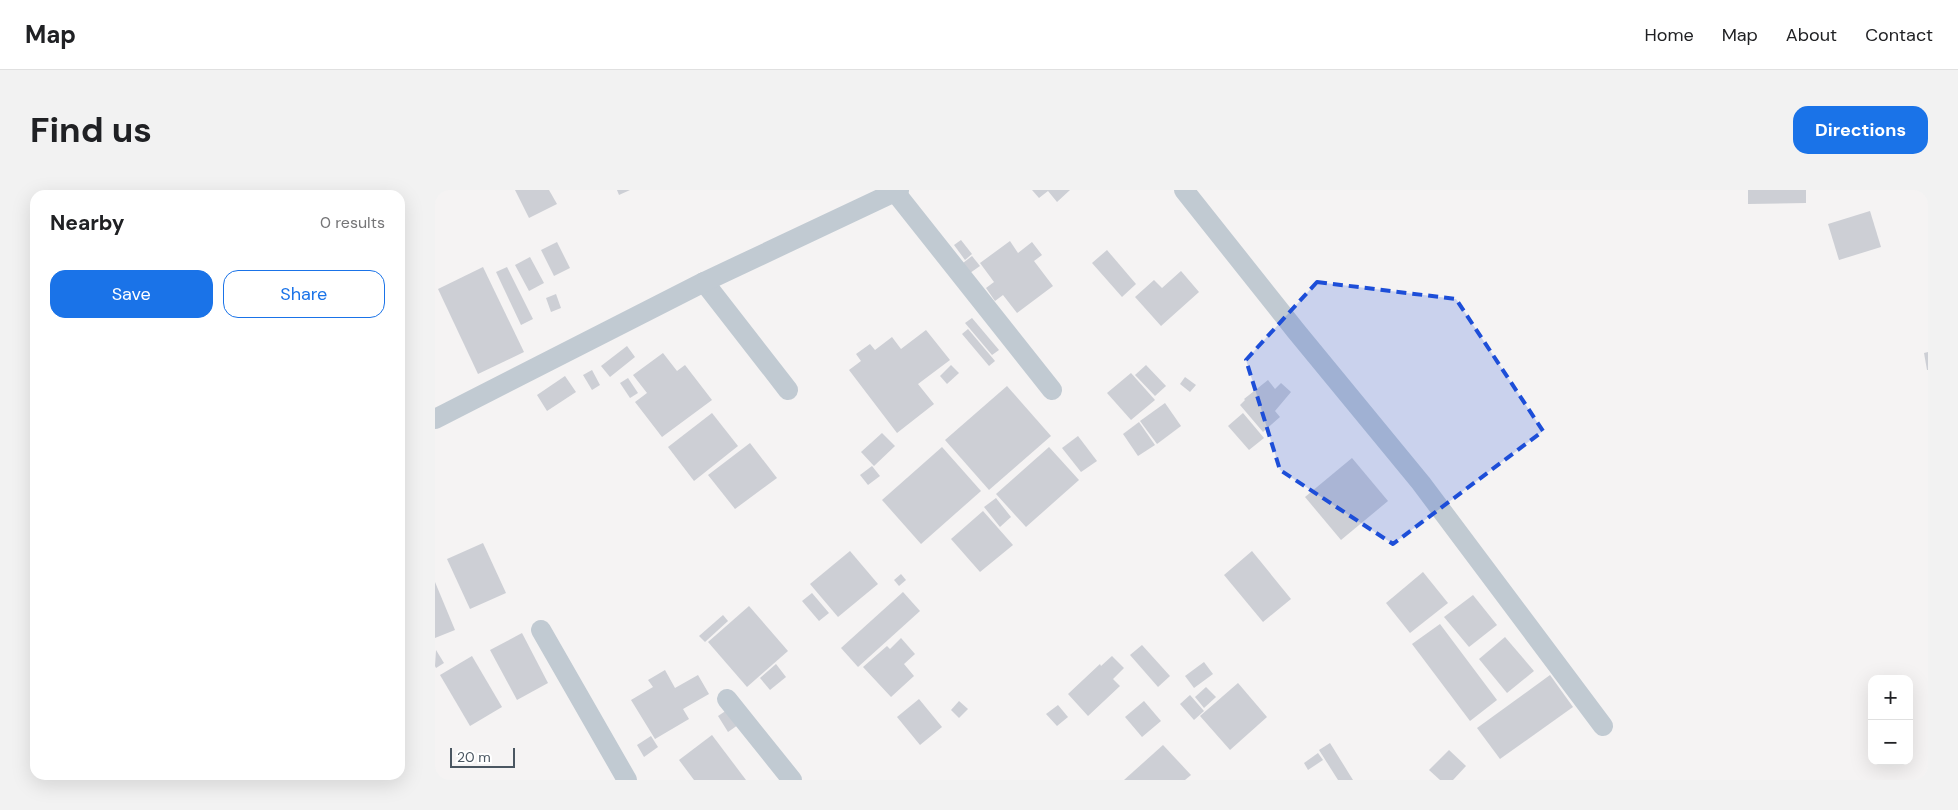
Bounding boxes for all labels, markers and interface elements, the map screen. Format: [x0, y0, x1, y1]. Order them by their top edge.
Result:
text: Map [25, 19, 76, 50]
text: Home [1644, 23, 1694, 47]
text: Map [1722, 23, 1758, 47]
text: About [1786, 23, 1837, 47]
text: Contact [1865, 23, 1933, 47]
button: Directions [1793, 106, 1928, 154]
text: Find us [30, 107, 152, 153]
text: Nearby [50, 209, 124, 237]
text: 0 results [320, 212, 385, 233]
button: Save [50, 270, 213, 318]
button: Share [223, 270, 385, 318]
map controls [1868, 675, 1913, 765]
button: + [1868, 675, 1913, 720]
button: − [1868, 720, 1913, 765]
scale bar [450, 745, 515, 768]
text: 20 m [457, 748, 491, 766]

